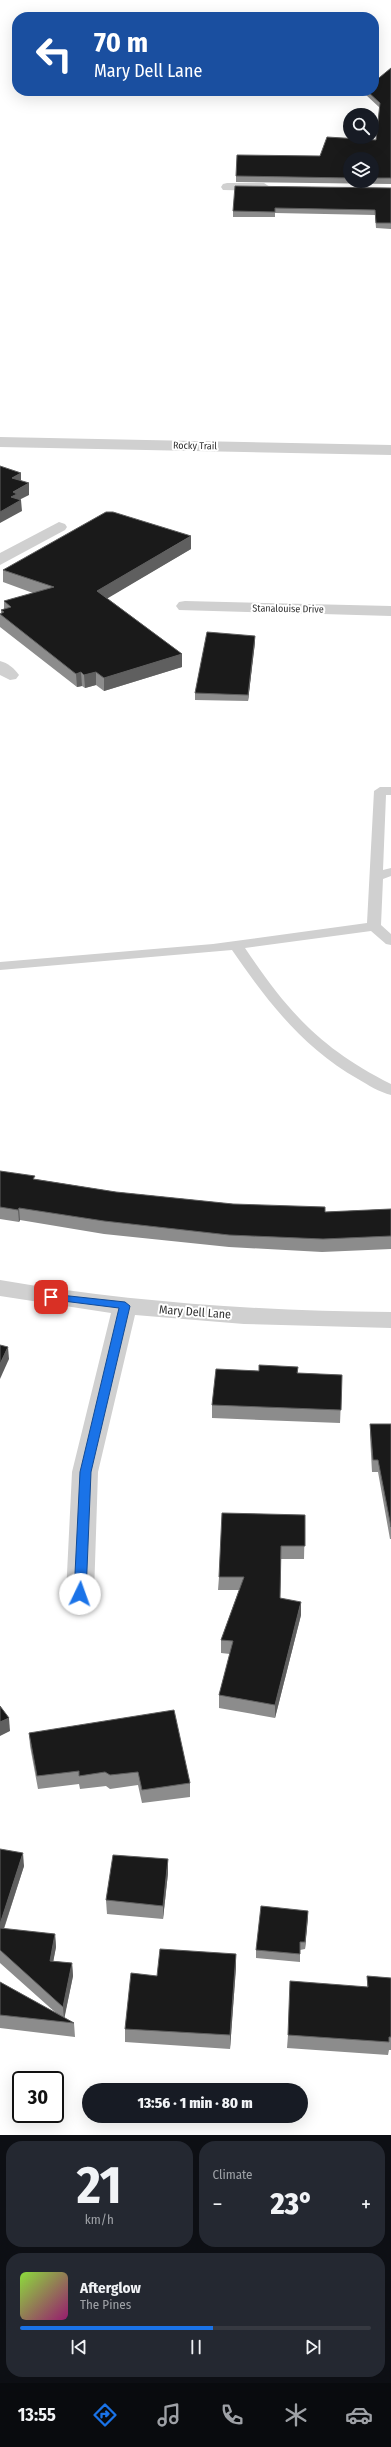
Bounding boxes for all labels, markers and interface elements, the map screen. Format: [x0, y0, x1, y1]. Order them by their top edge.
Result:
text: 70 m [94, 26, 148, 59]
icon: left [28, 28, 80, 80]
text: Mary Dell Lane [94, 60, 202, 82]
map controls [343, 108, 379, 188]
button: search [343, 108, 379, 144]
button: layers [343, 152, 379, 188]
street label: Rocky Trail [173, 440, 217, 452]
street label: Stanalouise Drive [252, 602, 324, 616]
pin [34, 1280, 68, 1314]
icon: arrive [40, 1286, 62, 1308]
street label: Mary Dell Lane [158, 1302, 232, 1322]
position arrow [59, 1573, 101, 1615]
speed limit sign: 30 [12, 2071, 64, 2123]
text: 13:56 · 1 min · 80 m [137, 2094, 253, 2112]
text: 21 [77, 2154, 122, 2217]
text: Climate [213, 2167, 253, 2182]
text: 23° [270, 2186, 313, 2222]
text: − [213, 2191, 222, 2218]
text: + [361, 2191, 371, 2218]
text: km/h [85, 2212, 114, 2227]
text: Afterglow [80, 2279, 141, 2297]
text: The Pines [80, 2297, 131, 2312]
icon: previous [68, 2336, 90, 2358]
icon: pause [185, 2336, 207, 2358]
icon: next [302, 2336, 324, 2358]
icon: directions [91, 2401, 119, 2429]
icon: music [155, 2401, 183, 2429]
icon: phone [218, 2401, 246, 2429]
icon: climate [282, 2401, 310, 2429]
icon: car [345, 2401, 373, 2429]
text: 13:55 [18, 2404, 56, 2426]

